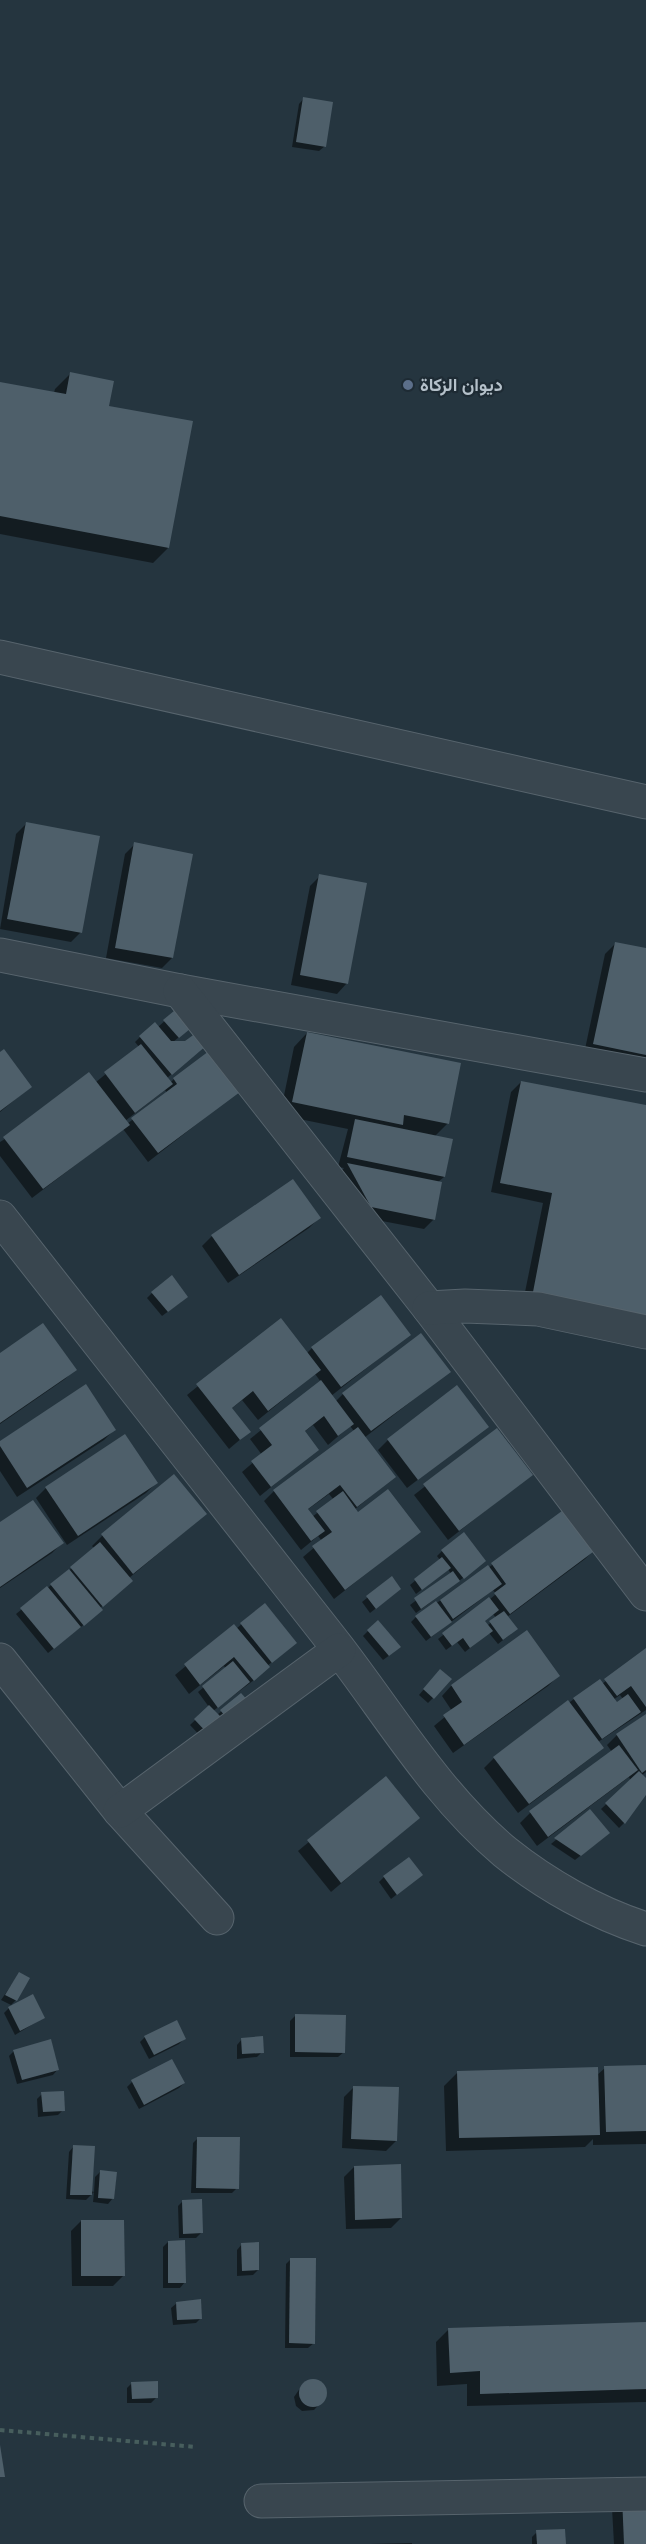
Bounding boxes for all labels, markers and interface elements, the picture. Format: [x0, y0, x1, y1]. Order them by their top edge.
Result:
place label: ديوان الزكاة [420, 374, 503, 396]
marker: ديوان الزكاة [401, 378, 415, 392]

